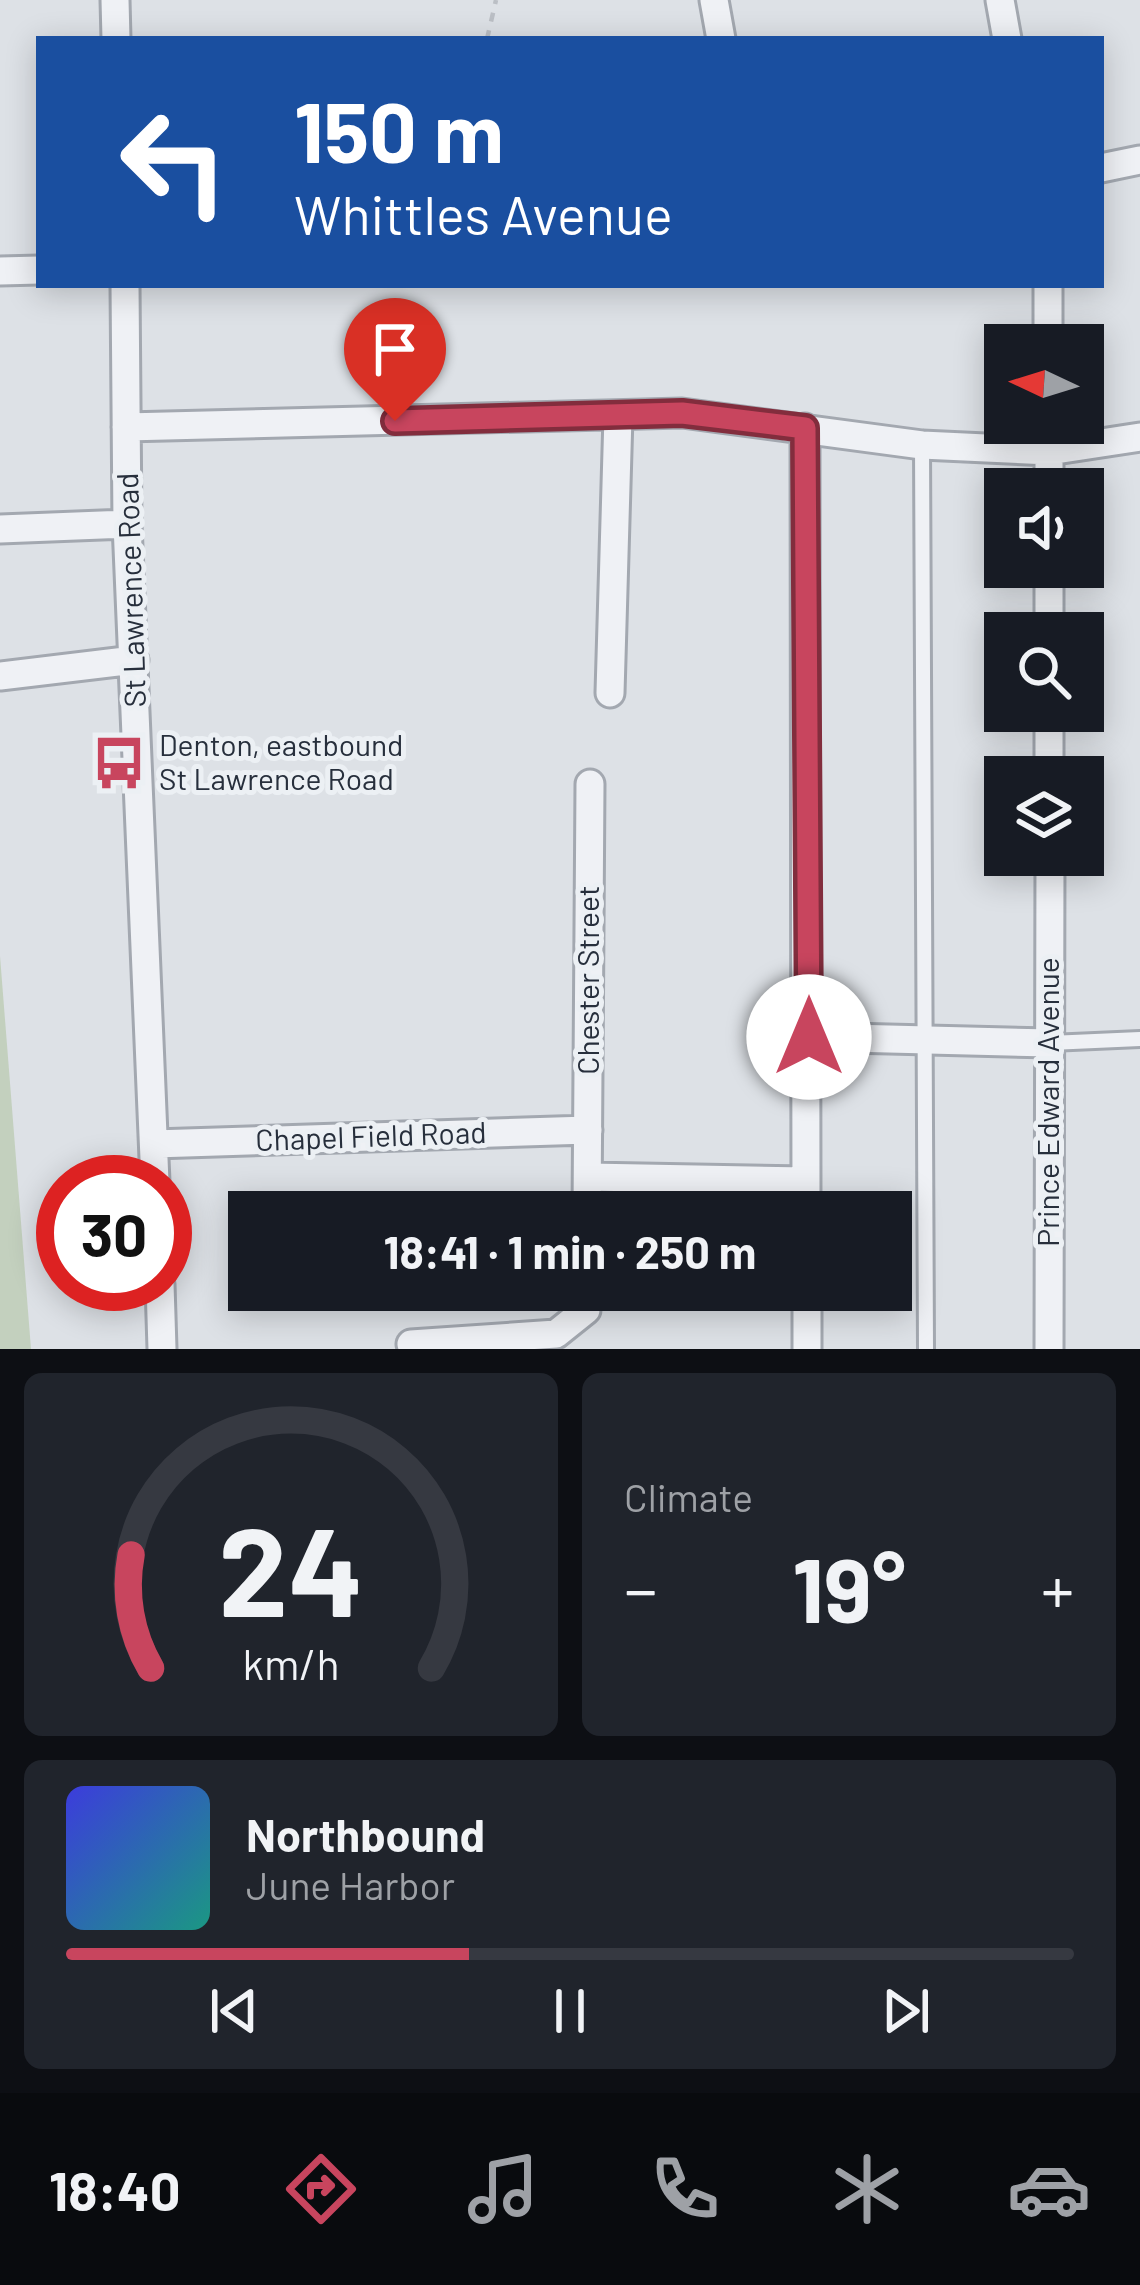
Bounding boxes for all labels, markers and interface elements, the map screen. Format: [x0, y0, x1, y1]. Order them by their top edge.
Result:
text: 150 m [294, 79, 504, 180]
icon: left [96, 84, 252, 240]
text: Whittles Avenue [294, 181, 673, 246]
pin [344, 298, 446, 421]
icon: arrive [362, 316, 428, 382]
north arrow [984, 324, 1104, 444]
map controls [984, 324, 1104, 876]
button: sound [984, 468, 1104, 588]
street label: St Lawrence Road [108, 472, 152, 708]
button: search [984, 612, 1104, 732]
place label: Denton, eastbound St Lawrence Road [159, 726, 403, 796]
bus stop icon: Denton, eastbound St Lawrence Road [90, 734, 148, 792]
button: layers [984, 756, 1104, 876]
street label: Chester Street [569, 885, 605, 1075]
street label: Prince Edward Avenue [1029, 957, 1065, 1247]
position arrow [746, 974, 872, 1100]
street label: Chapel Field Road [255, 1113, 487, 1157]
speed limit sign: 30 [36, 1155, 192, 1311]
text: 18:41 · 1 min · 250 m [384, 1224, 756, 1278]
text: Climate [624, 1473, 753, 1520]
text: 24 [218, 1492, 364, 1642]
text: 19° [792, 1533, 906, 1641]
text: − [624, 1548, 657, 1627]
text: + [1041, 1548, 1074, 1627]
text: km/h [242, 1636, 340, 1688]
text: Northbound [246, 1807, 485, 1861]
text: June Harbor [246, 1861, 455, 1908]
icon: previous [201, 1978, 267, 2044]
icon: pause [537, 1978, 603, 2044]
icon: next [873, 1978, 939, 2044]
icon: directions [279, 2147, 363, 2231]
icon: music [461, 2147, 545, 2231]
icon: phone [643, 2147, 727, 2231]
icon: climate [825, 2147, 909, 2231]
icon: car [1007, 2147, 1091, 2231]
text: 18:40 [49, 2157, 180, 2222]

